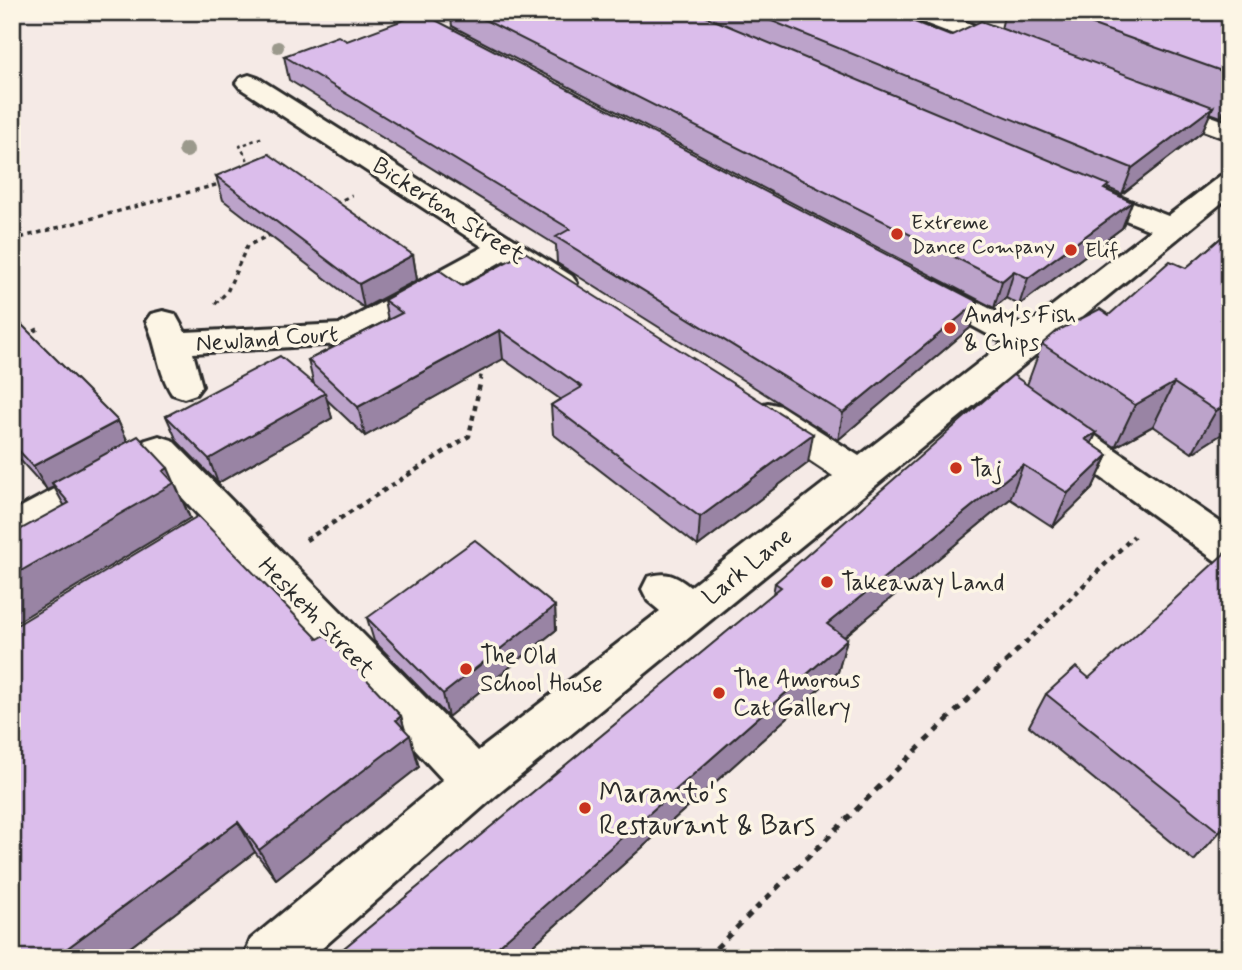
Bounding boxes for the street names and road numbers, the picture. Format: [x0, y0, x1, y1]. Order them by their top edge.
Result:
street label: Bickerton Street [366, 150, 530, 272]
street label: Newland Court [195, 319, 339, 360]
street label: Lark Lane [697, 521, 799, 613]
street label: Hesketh Street [251, 551, 381, 685]

